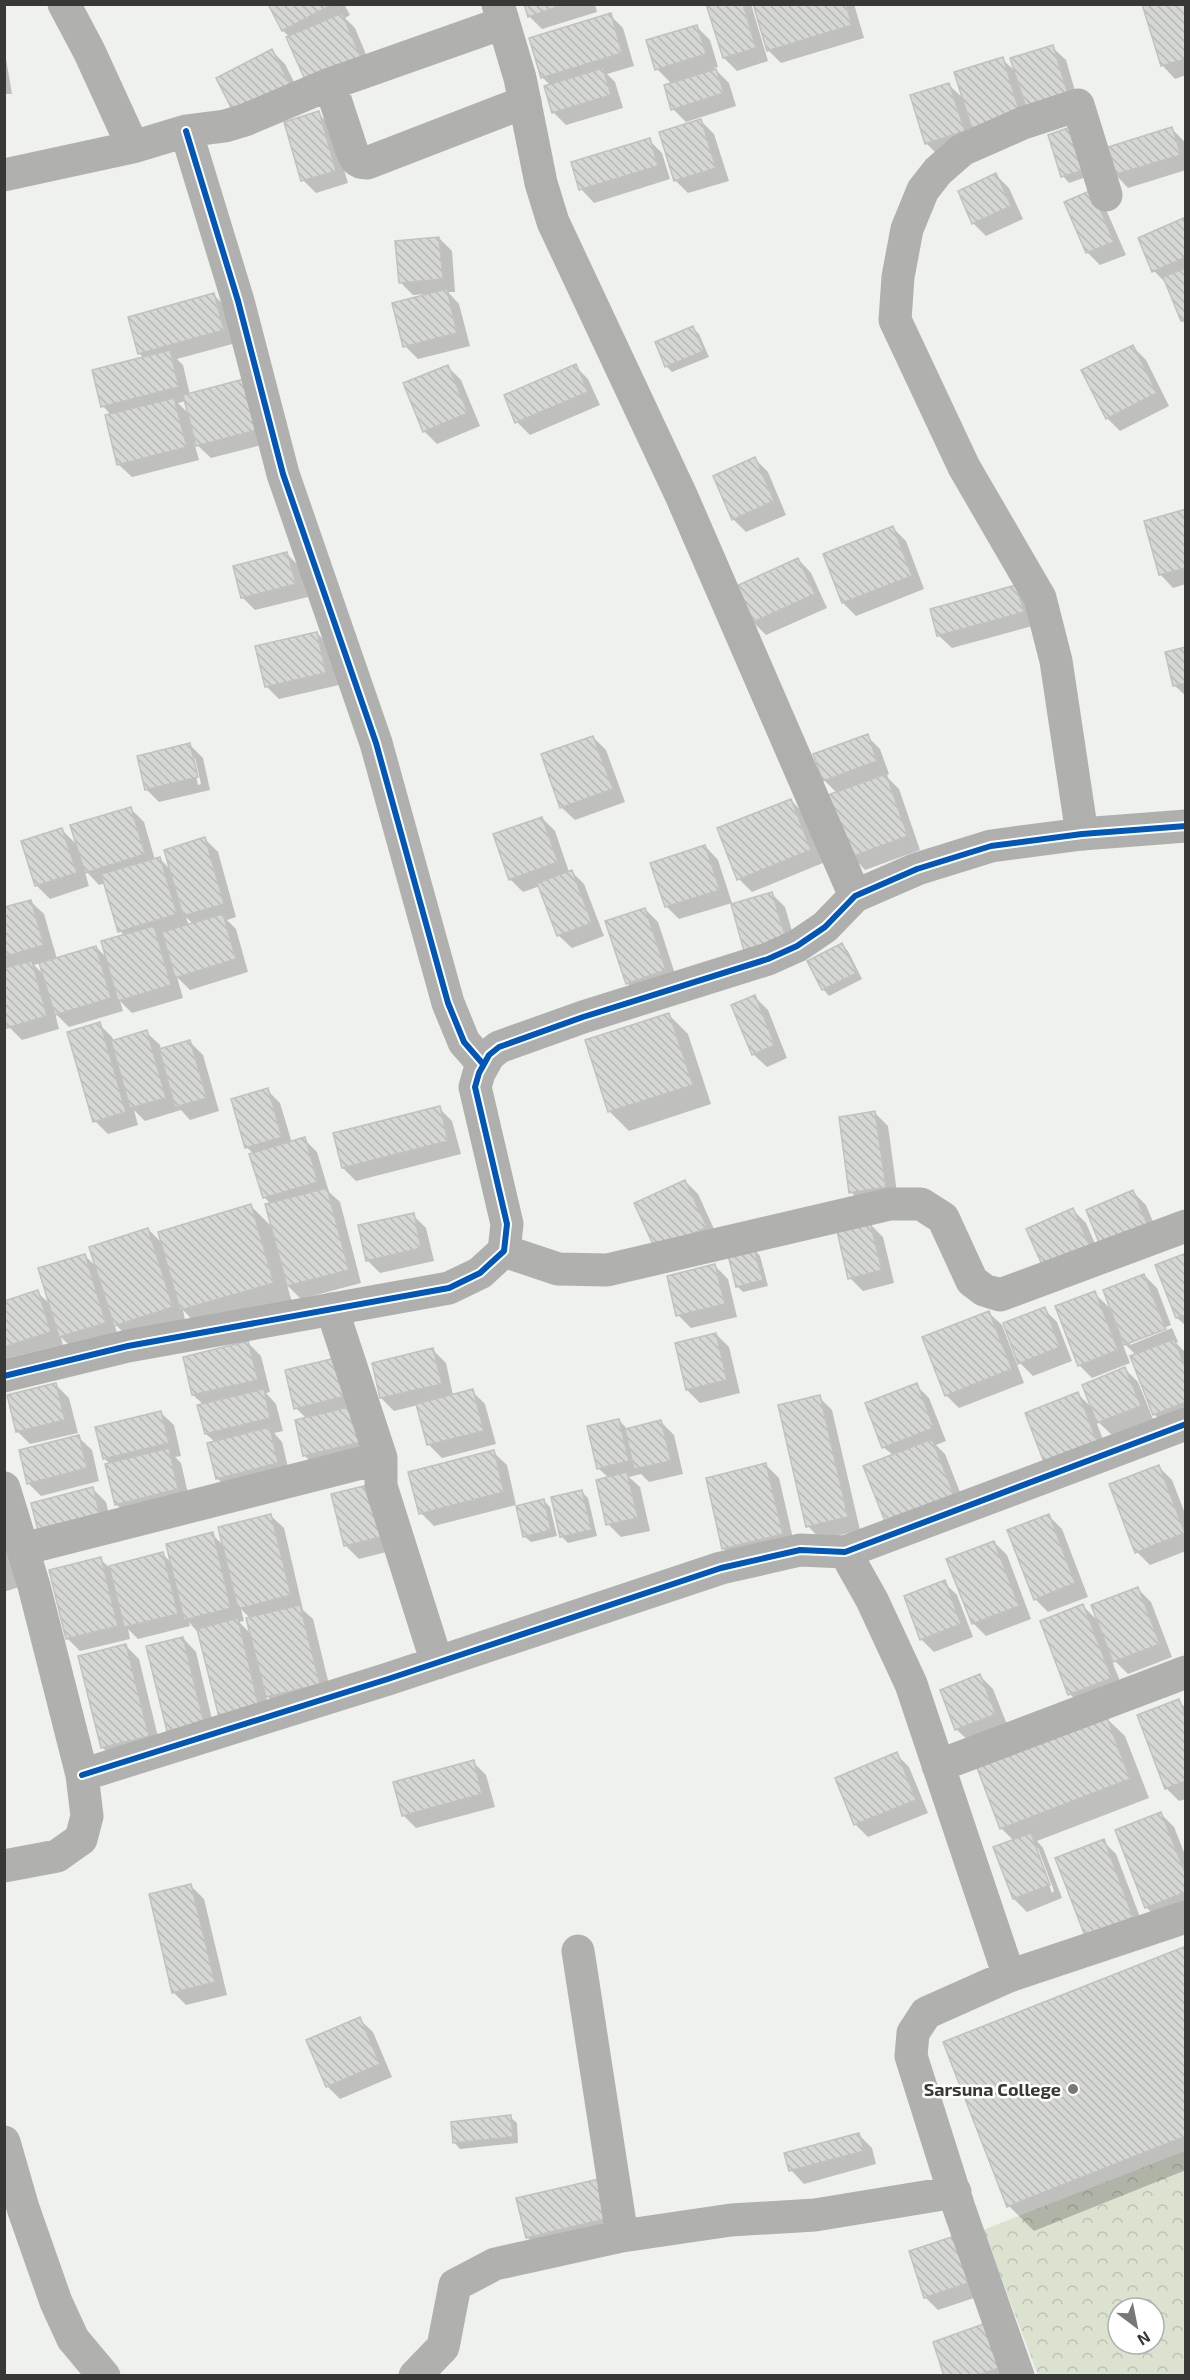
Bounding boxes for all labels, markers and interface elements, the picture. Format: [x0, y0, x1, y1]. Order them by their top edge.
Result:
place label: Sarsuna College [924, 2078, 1061, 2100]
marker: Sarsuna College [1066, 2082, 1080, 2096]
north arrow [1106, 2296, 1166, 2356]
text: N [1134, 2328, 1154, 2350]

